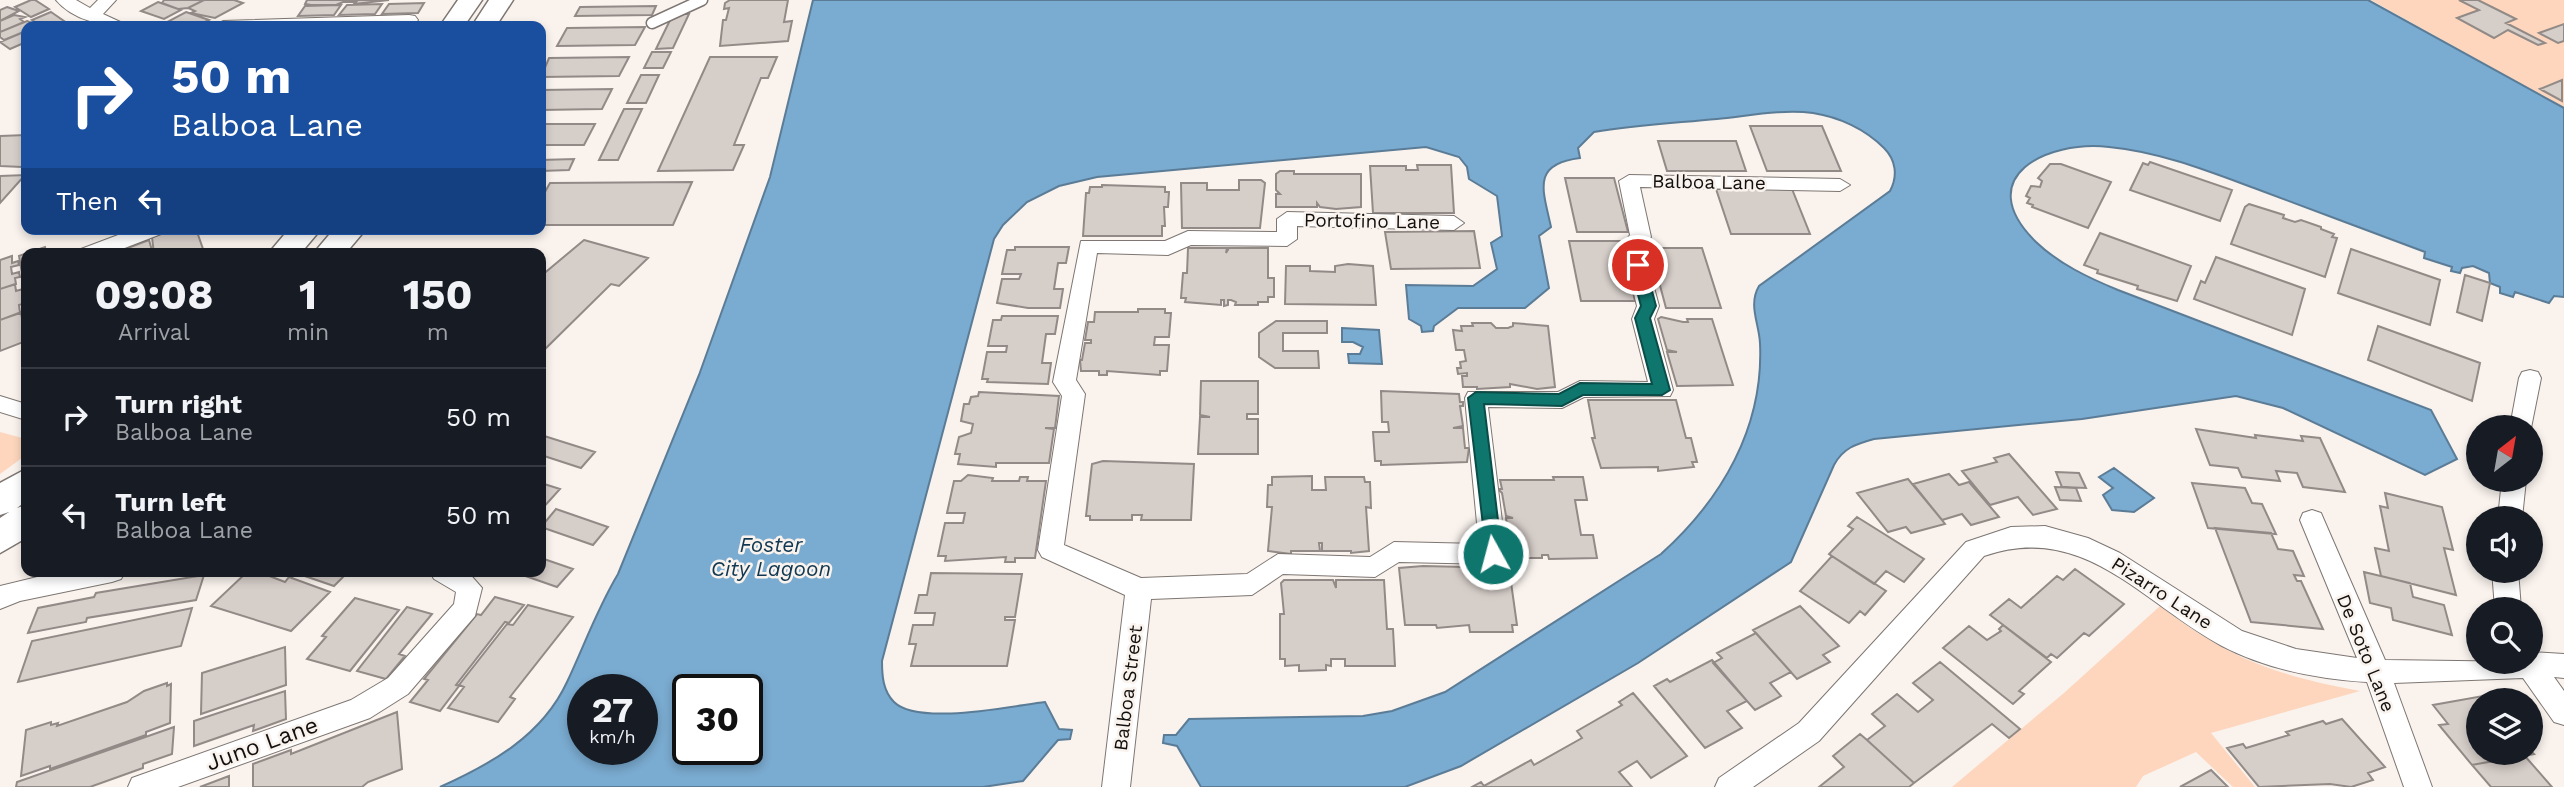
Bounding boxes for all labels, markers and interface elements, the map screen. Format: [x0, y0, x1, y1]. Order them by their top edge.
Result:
text: 50 m [171, 47, 291, 105]
icon: right [56, 49, 147, 140]
text: Balboa Lane [171, 106, 363, 144]
street label: Balboa Lane [1652, 170, 1766, 194]
icon: left [132, 182, 170, 220]
text: Then [56, 186, 118, 216]
street label: Portofino Lane [1304, 208, 1440, 234]
pin [1608, 235, 1668, 295]
icon: arrive [1619, 246, 1657, 284]
text: 09:08 [95, 270, 214, 319]
text: 1 [299, 270, 317, 319]
text: 150 [403, 270, 472, 319]
text: Arrival [118, 319, 190, 346]
text: min [287, 319, 329, 346]
text: m [427, 319, 449, 346]
text: Turn right [115, 389, 242, 419]
icon: right [56, 398, 94, 436]
text: 50 m [446, 402, 511, 432]
north arrow [2466, 415, 2543, 492]
map controls [2466, 415, 2543, 765]
text: Balboa Lane [115, 419, 253, 446]
text: Turn left [115, 487, 226, 517]
icon: left [56, 496, 94, 534]
text: 50 m [446, 500, 511, 530]
button: sound [2466, 506, 2543, 583]
text: Balboa Lane [115, 517, 253, 544]
position arrow [1456, 517, 1530, 591]
water label: Foster City Lagoon [711, 532, 831, 581]
street label: Pizarro Lane [2107, 552, 2217, 634]
street label: De Soto Lane [2332, 591, 2400, 715]
button: search [2466, 597, 2543, 674]
street label: Balboa Street [1109, 624, 1147, 752]
speed limit sign: 30 [672, 674, 763, 765]
button: layers [2466, 688, 2543, 765]
text: 27 [592, 689, 633, 731]
street label: Juno Lane [202, 711, 322, 777]
text: km/h [589, 726, 636, 747]

